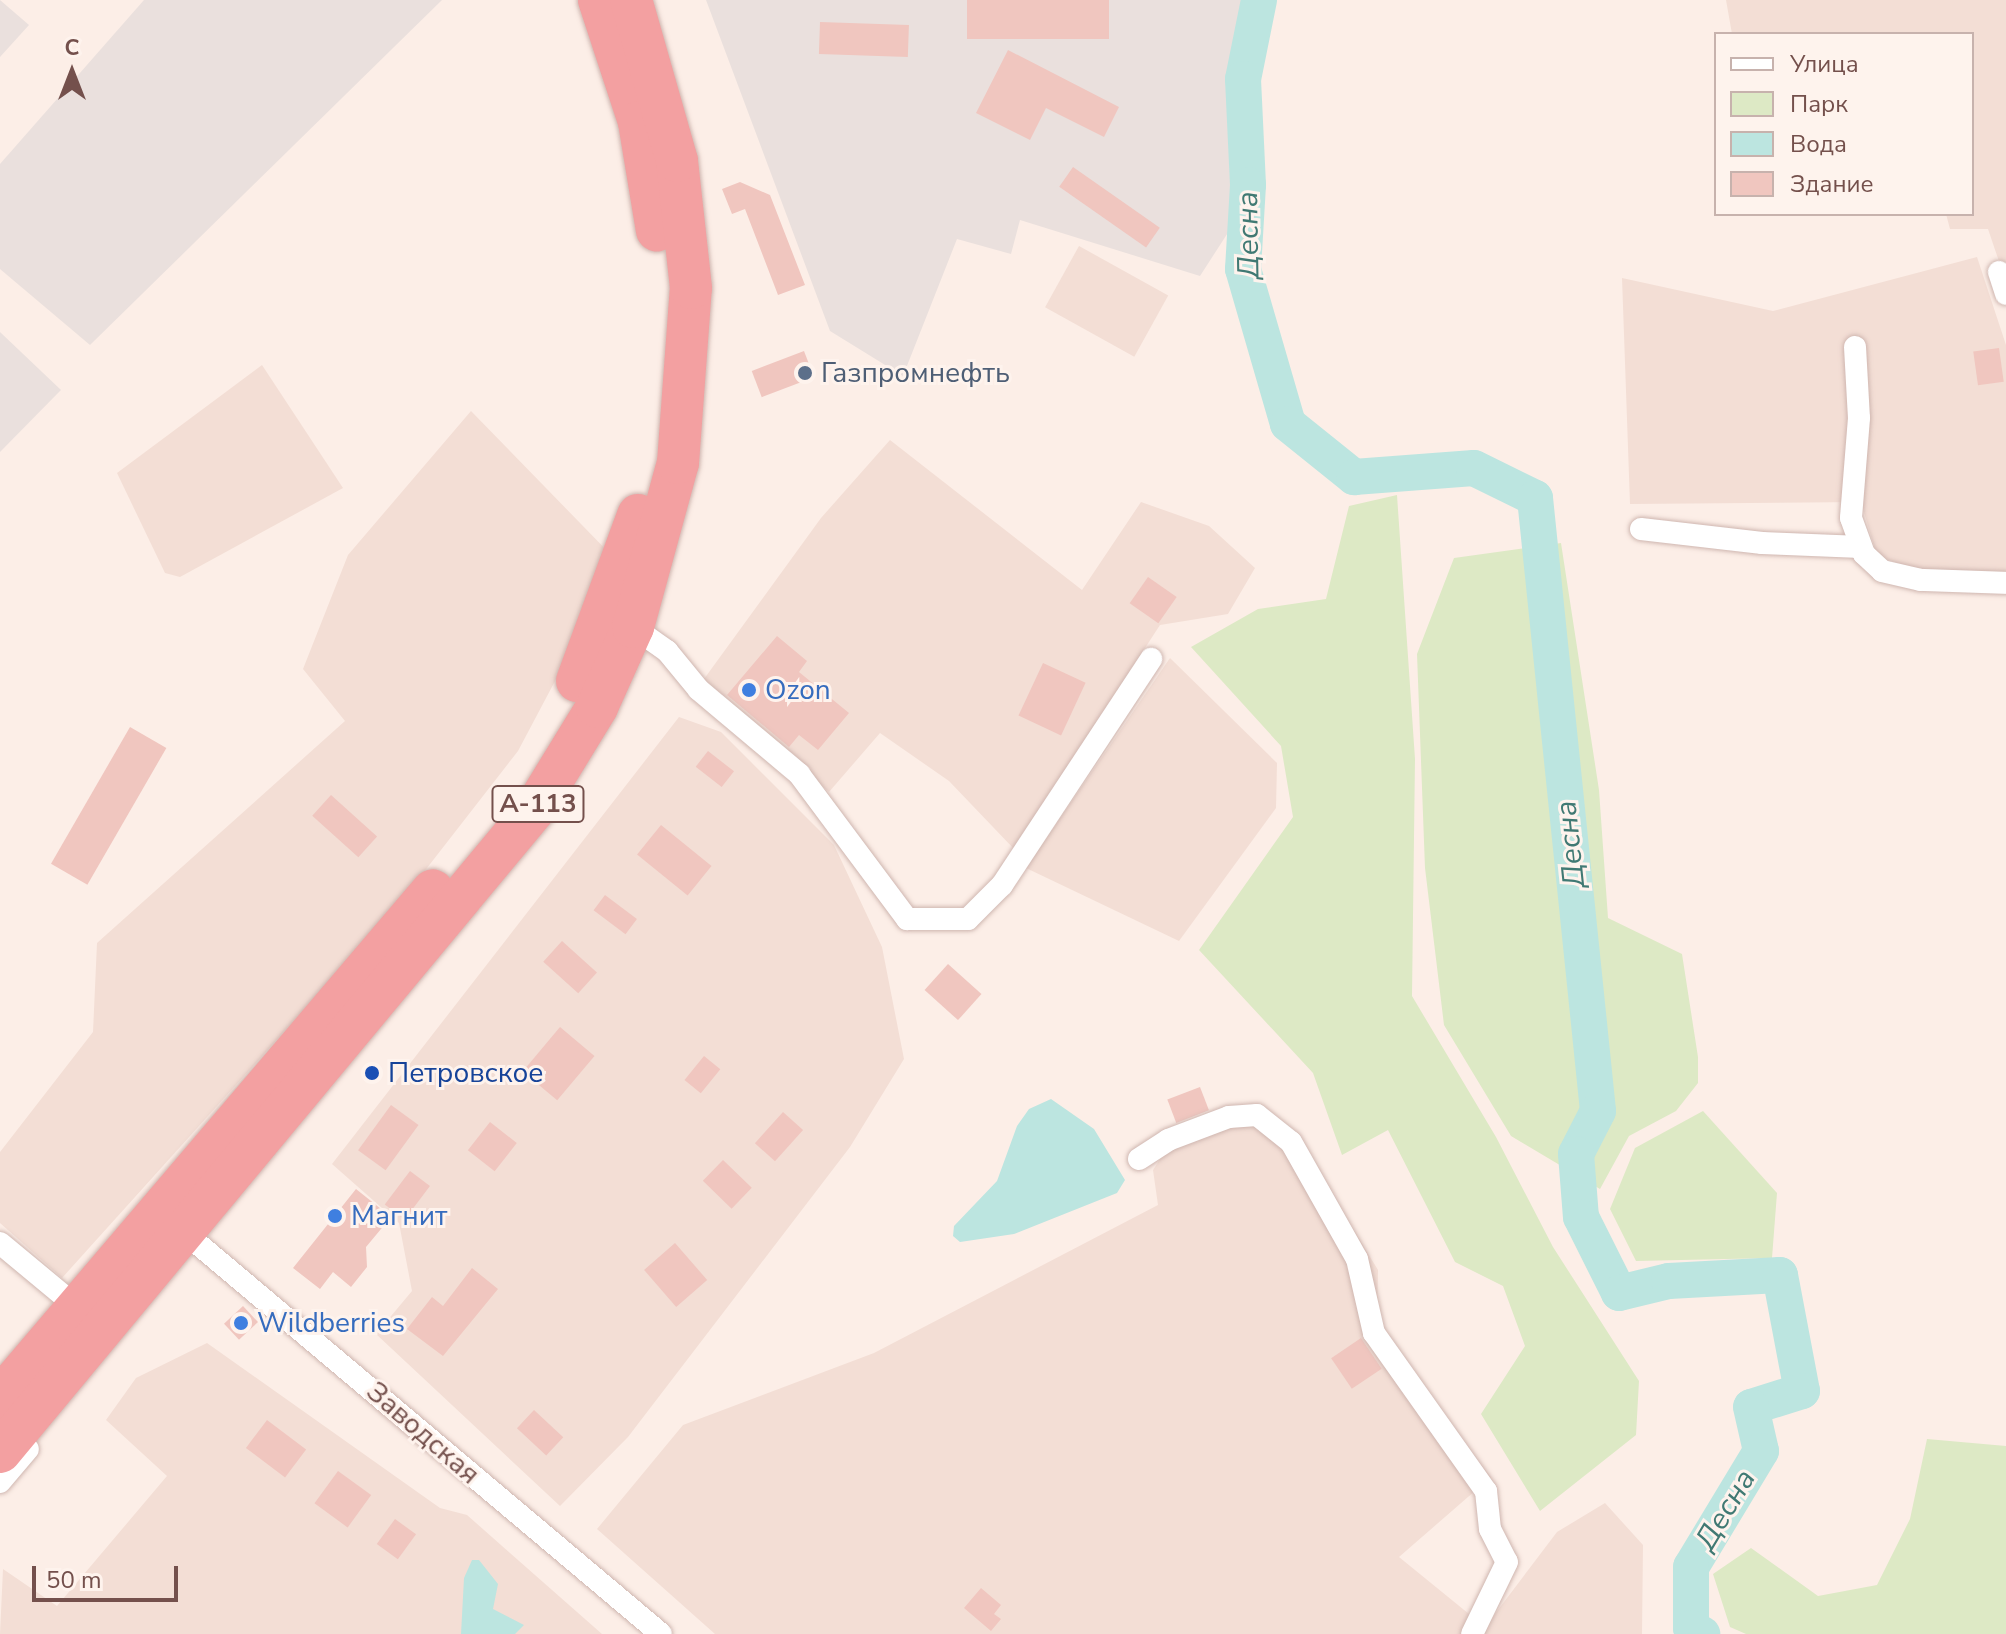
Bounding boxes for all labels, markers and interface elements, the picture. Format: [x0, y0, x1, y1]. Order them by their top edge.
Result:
north arrow [32, 32, 112, 112]
legend [1714, 32, 1974, 216]
text: С [65, 33, 79, 63]
text: Улица [1790, 48, 1859, 80]
text: Парк [1790, 88, 1848, 120]
text: Вода [1790, 128, 1847, 160]
text: Здание [1790, 168, 1874, 200]
water label: Десна [1230, 191, 1268, 279]
place label: Газпромнефть [821, 356, 1010, 390]
marker: Газпромнефть [796, 364, 814, 382]
place label: Ozon [765, 673, 831, 707]
marker: Ozon [740, 681, 758, 699]
road number: А-113 [490, 782, 586, 826]
water label: Десна [1549, 799, 1593, 889]
place label: Петровское [388, 1056, 544, 1090]
marker: Петровское [363, 1064, 381, 1082]
place label: Магнит [351, 1199, 447, 1233]
marker: Магнит [326, 1207, 344, 1225]
place label: Wildberries [257, 1306, 405, 1340]
marker: Wildberries [232, 1314, 250, 1332]
street label: Заводская [360, 1375, 486, 1491]
water label: Десна [1688, 1463, 1764, 1557]
scale bar [36, 1550, 182, 1600]
text: 50 m [46, 1564, 102, 1596]

